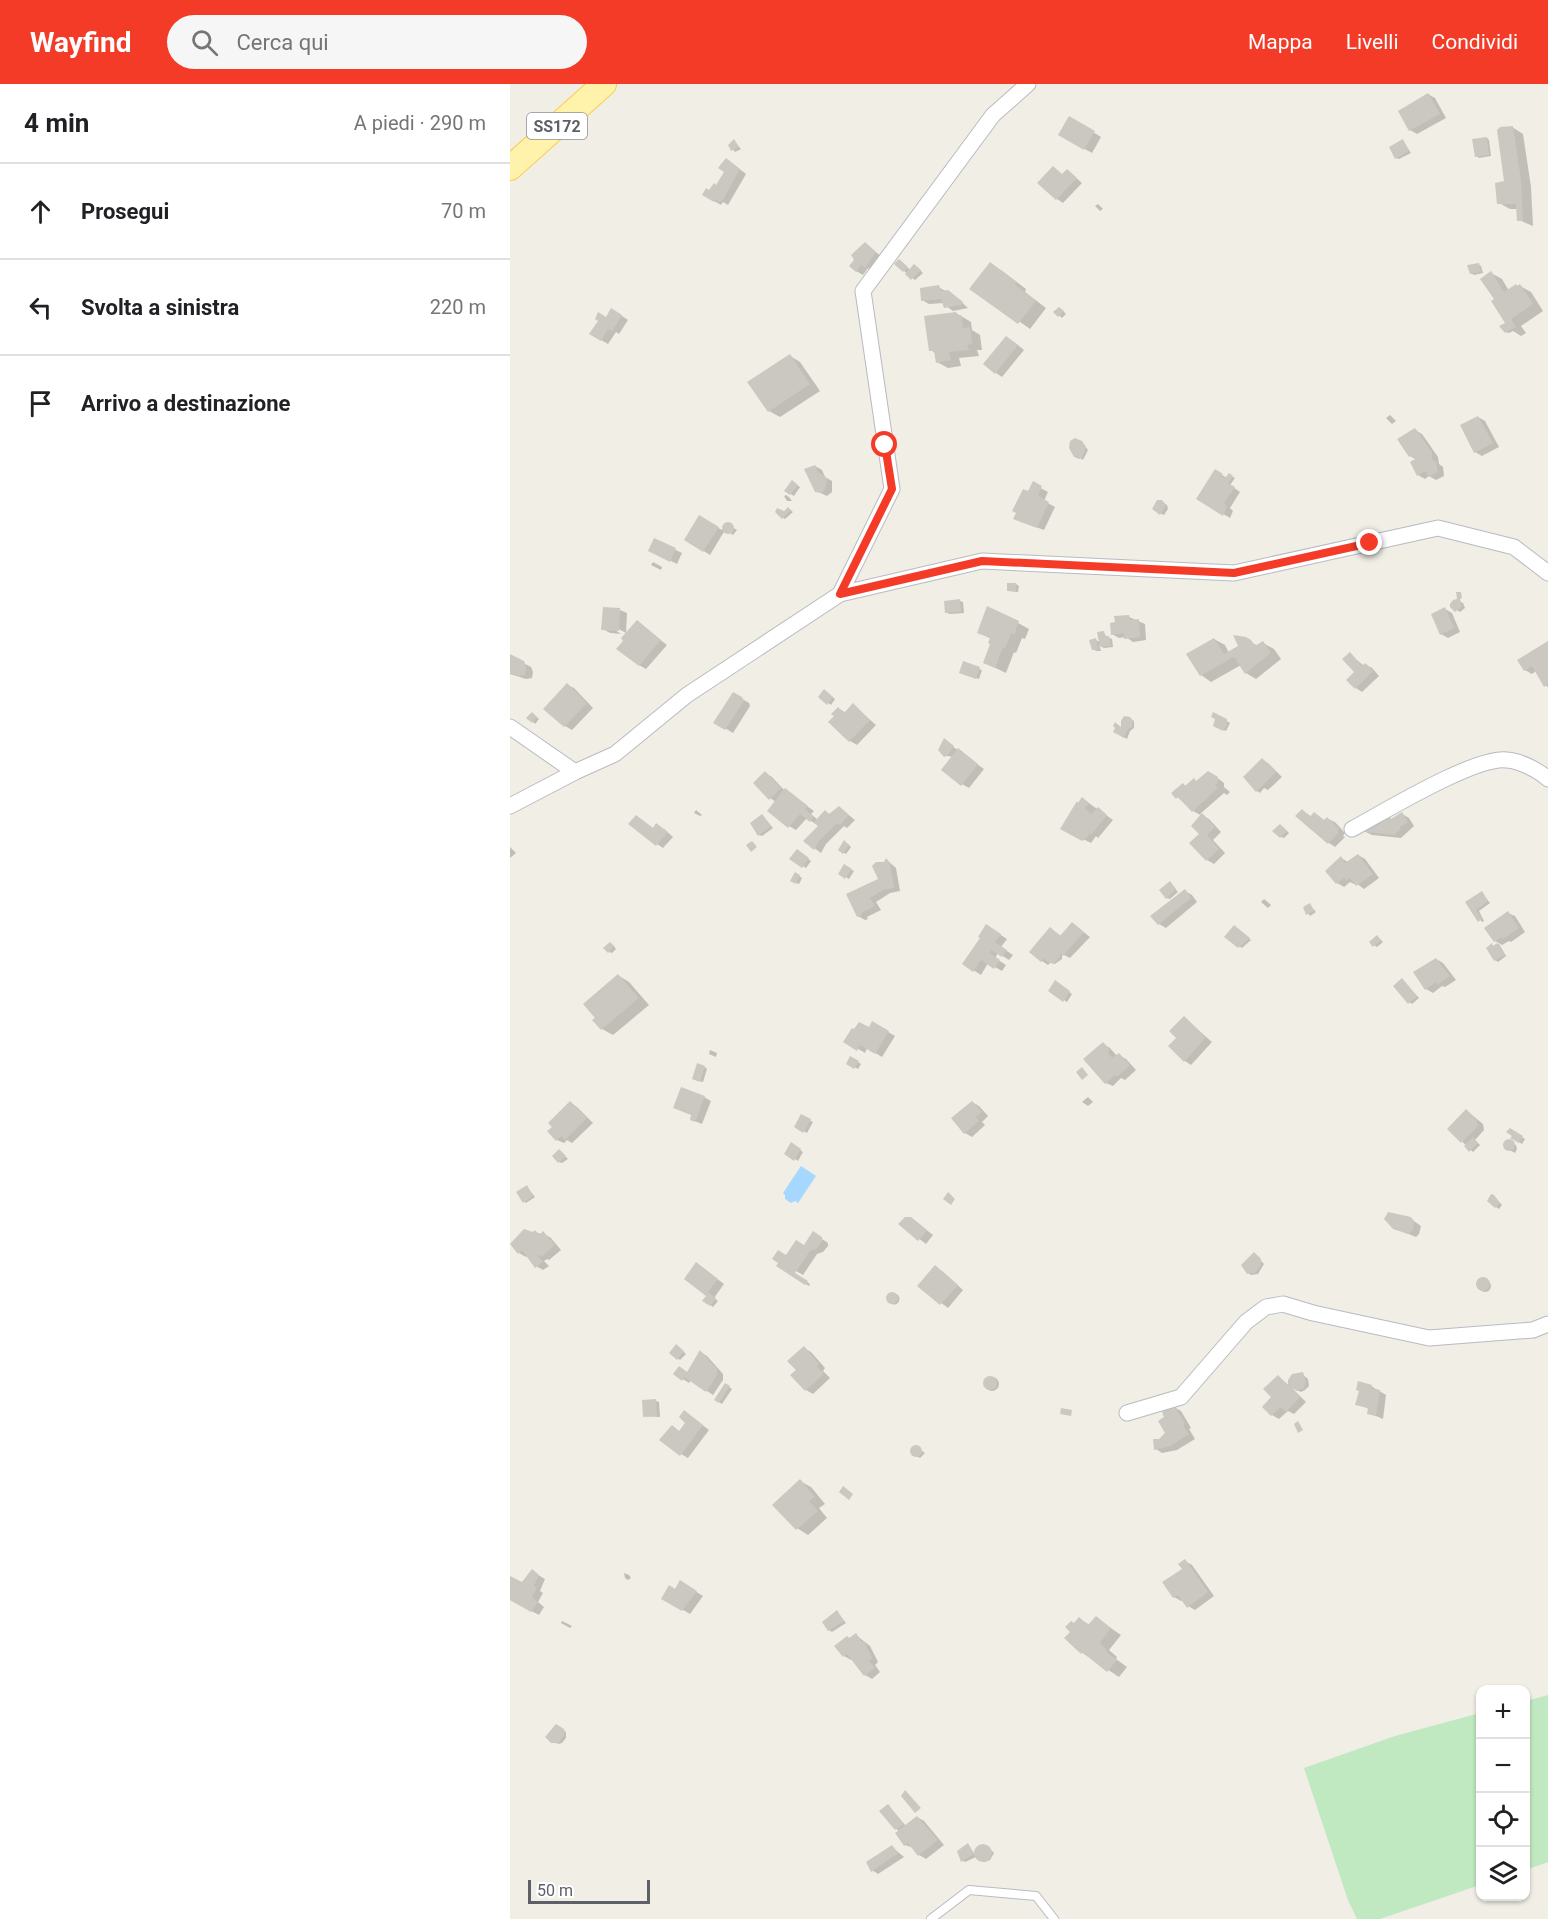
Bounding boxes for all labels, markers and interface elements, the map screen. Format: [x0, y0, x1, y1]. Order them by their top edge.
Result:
search box [167, 15, 587, 69]
text: Wayfind [30, 26, 131, 59]
icon: search [188, 26, 221, 59]
text: Cerca qui [236, 30, 329, 55]
text: Mappa [1248, 30, 1313, 54]
text: Livelli [1346, 30, 1399, 54]
text: Condividi [1432, 30, 1518, 54]
text: 4 min [24, 108, 89, 138]
text: A piedi · 290 m [354, 111, 486, 135]
road number: SS172 [527, 113, 587, 139]
icon: ahead [24, 195, 57, 228]
text: Prosegui [81, 199, 169, 224]
text: 70 m [441, 199, 486, 223]
icon: left [24, 291, 57, 324]
text: Svolta a sinistra [81, 295, 239, 320]
text: 220 m [430, 295, 486, 319]
icon: arrive [24, 387, 57, 420]
text: Arrivo a destinazione [81, 391, 290, 416]
route start [871, 431, 897, 457]
route end [1356, 529, 1382, 555]
map controls [1476, 1685, 1530, 1901]
button: + [1476, 1685, 1530, 1739]
button: − [1476, 1739, 1530, 1793]
button: locate [1476, 1793, 1530, 1847]
button: layers [1476, 1847, 1530, 1901]
scale bar [528, 1877, 650, 1904]
text: 50 m [537, 1881, 573, 1900]

